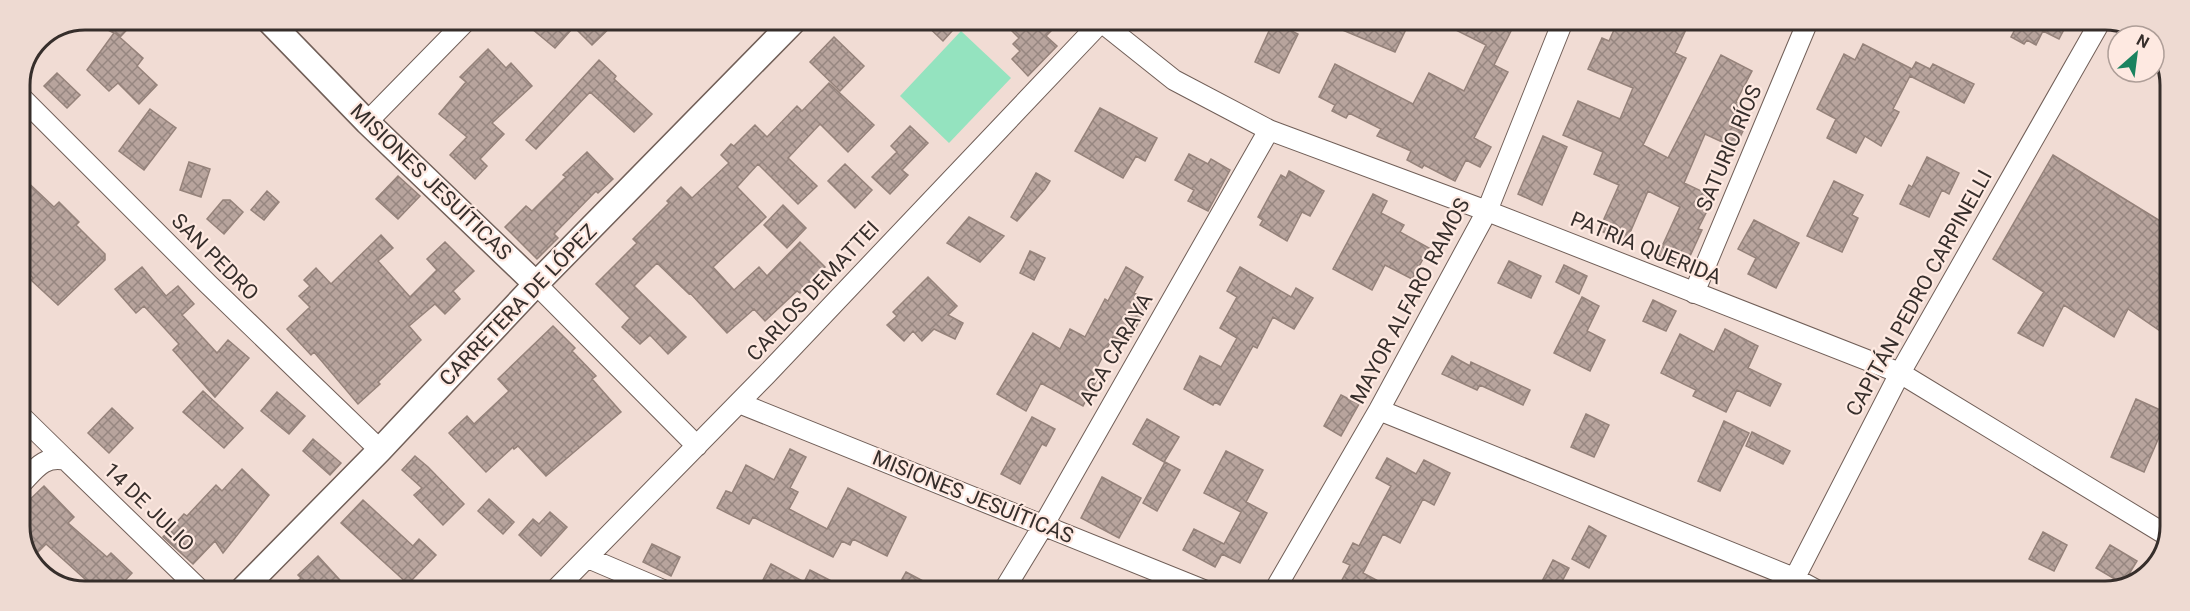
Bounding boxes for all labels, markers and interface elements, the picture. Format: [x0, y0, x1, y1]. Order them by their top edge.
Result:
north arrow [2106, 24, 2166, 84]
text: N [2133, 30, 2152, 52]
street label: SATURIO RÍOS [1692, 81, 1766, 215]
street label: MISIONES JESUÍTICAS [346, 99, 516, 265]
street label: CAPITÁN PEDRO CARPINELLI [1841, 166, 1997, 420]
street label: MAYOR ALFARO RAMOS [1346, 194, 1474, 408]
street label: PATRIA QUERIDA [1567, 207, 1725, 289]
street label: SAN PEDRO [167, 209, 263, 305]
street label: CARLOS DEMATTEI [742, 216, 884, 366]
street label: CARRETERA DE LÓPEZ [435, 219, 601, 391]
street label: ACA CARAYA [1074, 289, 1158, 409]
street label: MISIONES JESUÍTICAS [869, 446, 1077, 548]
street label: 14 DE JULIO [99, 458, 199, 556]

